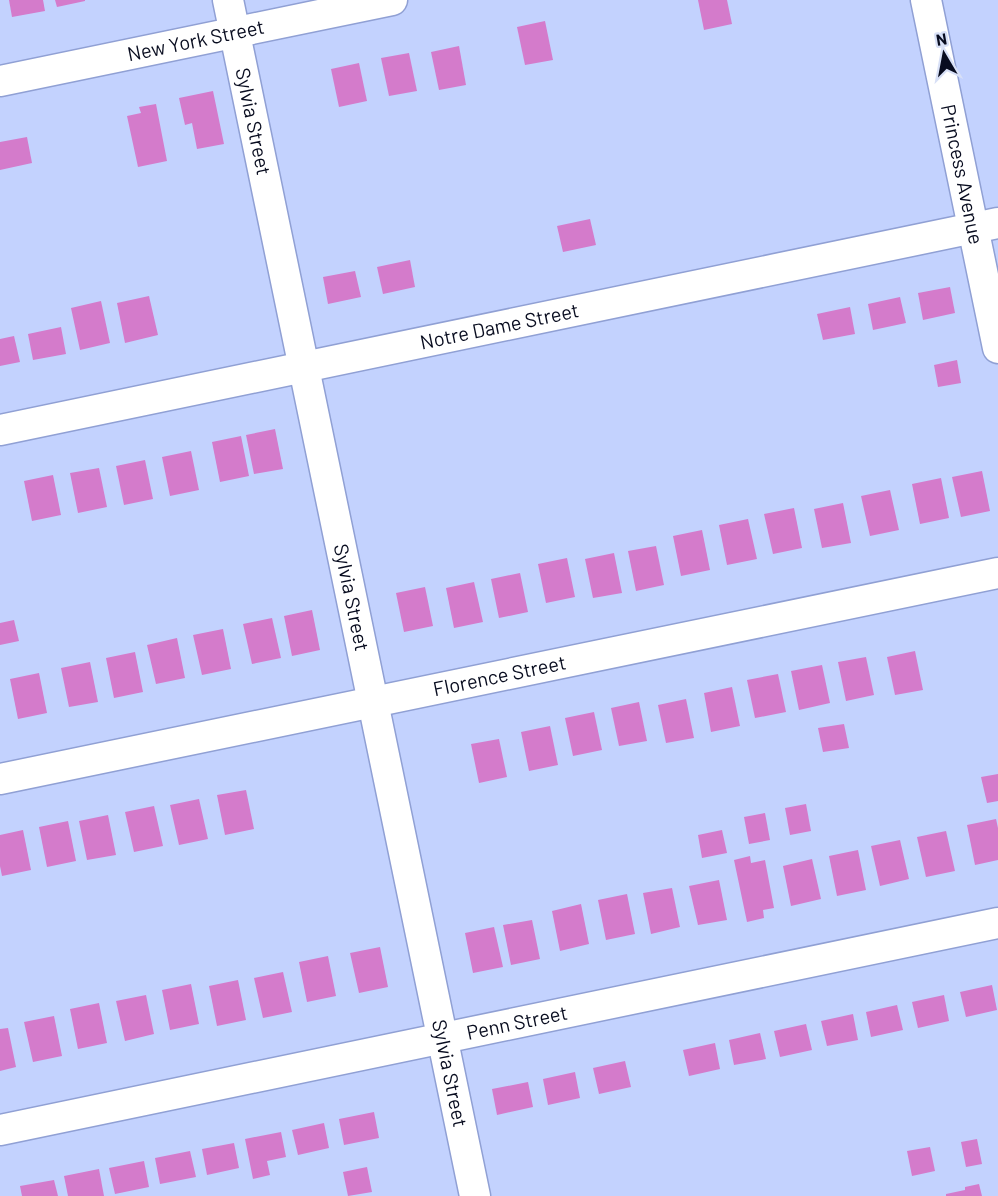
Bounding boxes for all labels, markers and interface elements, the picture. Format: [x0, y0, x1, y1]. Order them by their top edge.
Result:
street label: New York Street [125, 14, 266, 65]
north arrow [914, 24, 974, 84]
text: N [934, 28, 948, 49]
street label: Sylvia Street [231, 65, 277, 177]
street label: Princess Avenue [937, 102, 989, 246]
street label: Notre Dame Street [418, 297, 581, 354]
street label: Sylvia Street [330, 541, 375, 653]
street label: Florence Street [431, 650, 568, 700]
street label: Penn Street [464, 1000, 569, 1044]
street label: Sylvia Street [428, 1017, 473, 1129]

